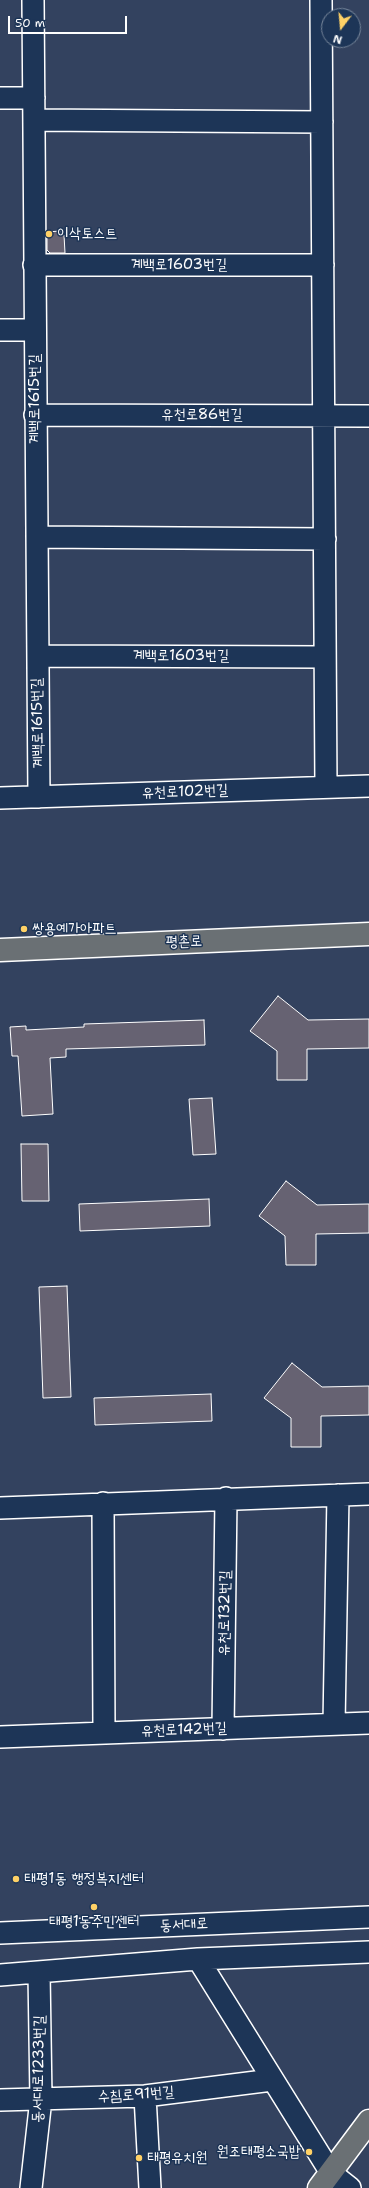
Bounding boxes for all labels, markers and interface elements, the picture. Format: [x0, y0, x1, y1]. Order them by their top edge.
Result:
scale bar [10, 8, 129, 34]
north arrow [321, 8, 361, 48]
text: 50 m [15, 15, 45, 31]
text: N [332, 31, 344, 47]
place label: 이삭토스트 [57, 225, 117, 243]
marker: 이삭토스트 [44, 229, 54, 239]
street label: 계백로1603번길 [131, 256, 227, 274]
street label: 계백로1615번길 [26, 354, 44, 444]
street label: 유천로86번길 [162, 406, 242, 424]
street label: 계백로1603번길 [133, 647, 229, 665]
street label: 계백로1615번길 [28, 678, 48, 768]
street label: 유천로102번길 [142, 781, 228, 803]
place label: 쌍용예가아파트 [32, 920, 116, 938]
marker: 쌍용예가아파트 [19, 924, 29, 934]
street label: 평촌로 [166, 932, 202, 952]
street label: 유천로132번길 [215, 1570, 235, 1656]
street label: 유천로142번길 [141, 1720, 227, 1740]
place label: 태평1동 행정복지센터 [24, 1870, 144, 1888]
marker: 태평1동 행정복지센터 [11, 1874, 21, 1884]
marker: 태평1동주민센터 [89, 1902, 99, 1912]
place label: 태평1동주민센터 [49, 1913, 139, 1931]
street label: 동서대로 [159, 1915, 209, 1935]
street label: 동서대로1233번길 [29, 2015, 49, 2123]
street label: 수침로91번길 [97, 2083, 175, 2107]
place label: 원조태평소국밥 [217, 2143, 301, 2161]
marker: 원조태평소국밥 [304, 2147, 314, 2157]
place label: 태평유치원 [147, 2149, 207, 2167]
marker: 태평유치원 [134, 2153, 144, 2163]

